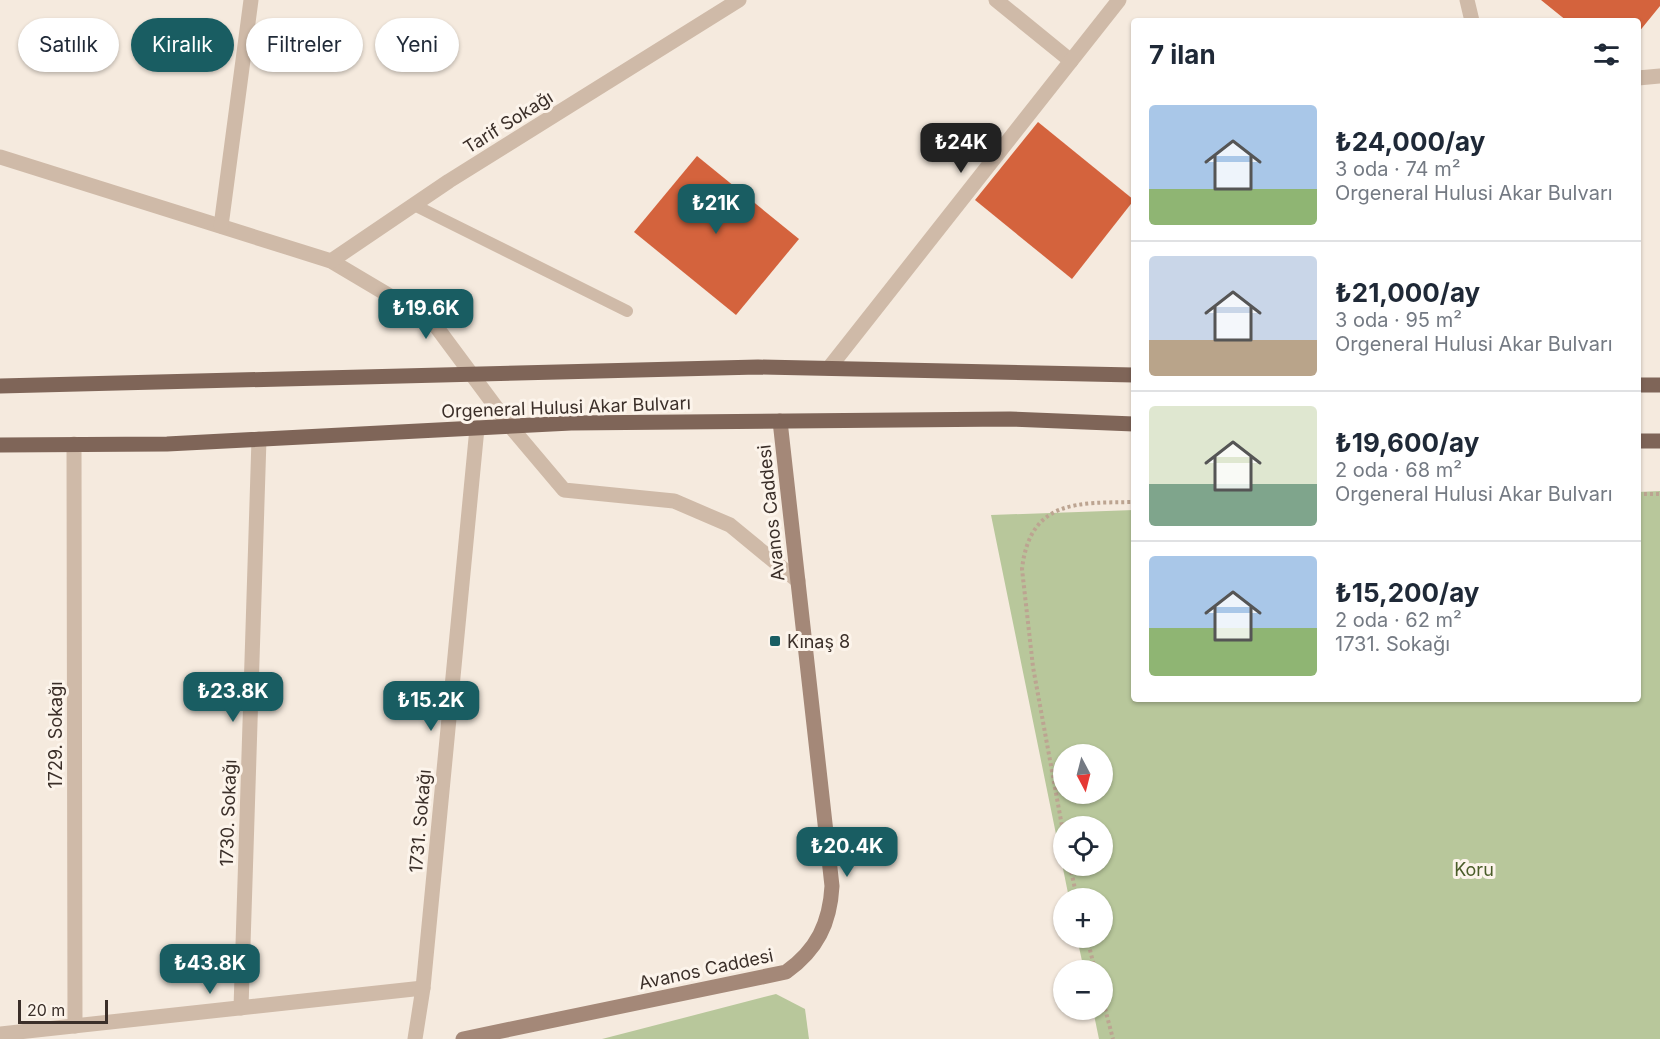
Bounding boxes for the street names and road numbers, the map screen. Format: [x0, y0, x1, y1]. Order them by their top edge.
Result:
street label: Tarif Sokağı [459, 86, 557, 158]
street label: Orgeneral Hulusi Akar Bulvarı [441, 392, 691, 422]
street label: Avanos Caddesi [753, 444, 789, 582]
street label: 1729. Sokağı [45, 681, 66, 789]
street label: 1730. Sokağı [216, 759, 240, 867]
street label: 1731. Sokağı [405, 768, 435, 874]
street label: Avanos Caddesi [637, 944, 775, 994]

